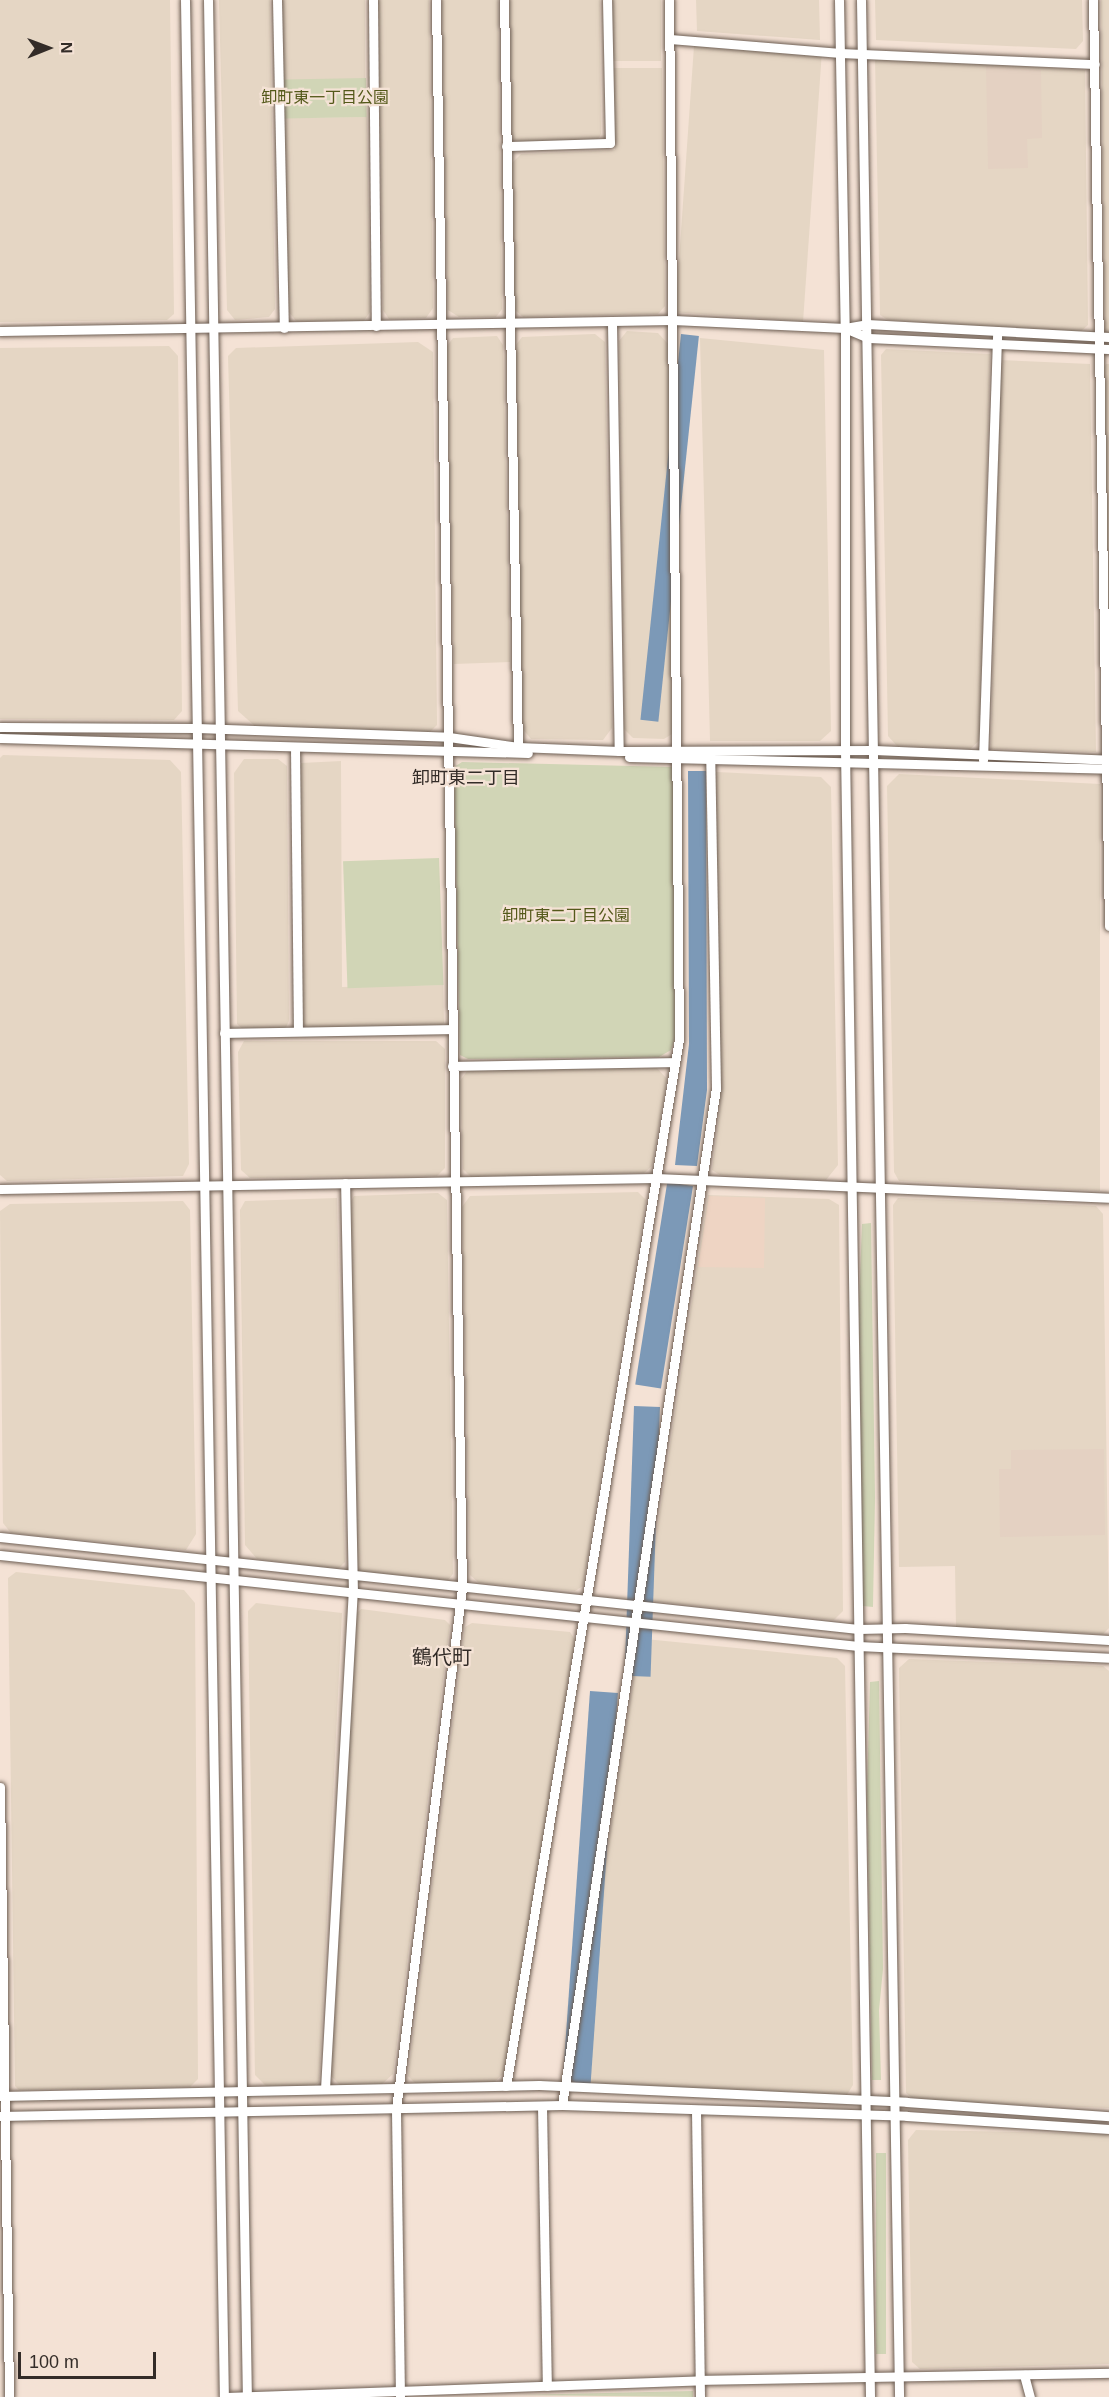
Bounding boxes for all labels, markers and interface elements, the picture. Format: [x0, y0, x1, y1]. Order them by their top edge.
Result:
north arrow [18, 18, 78, 78]
text: N [58, 42, 75, 54]
park label: 卸町東一丁目公園 [261, 88, 389, 108]
district label: 卸町東二丁目 [412, 767, 520, 789]
park label: 卸町東二丁目公園 [502, 906, 630, 926]
district label: 鶴代町 [412, 1645, 472, 1669]
scale bar [21, 2340, 159, 2378]
text: 100 m [29, 2352, 79, 2372]

